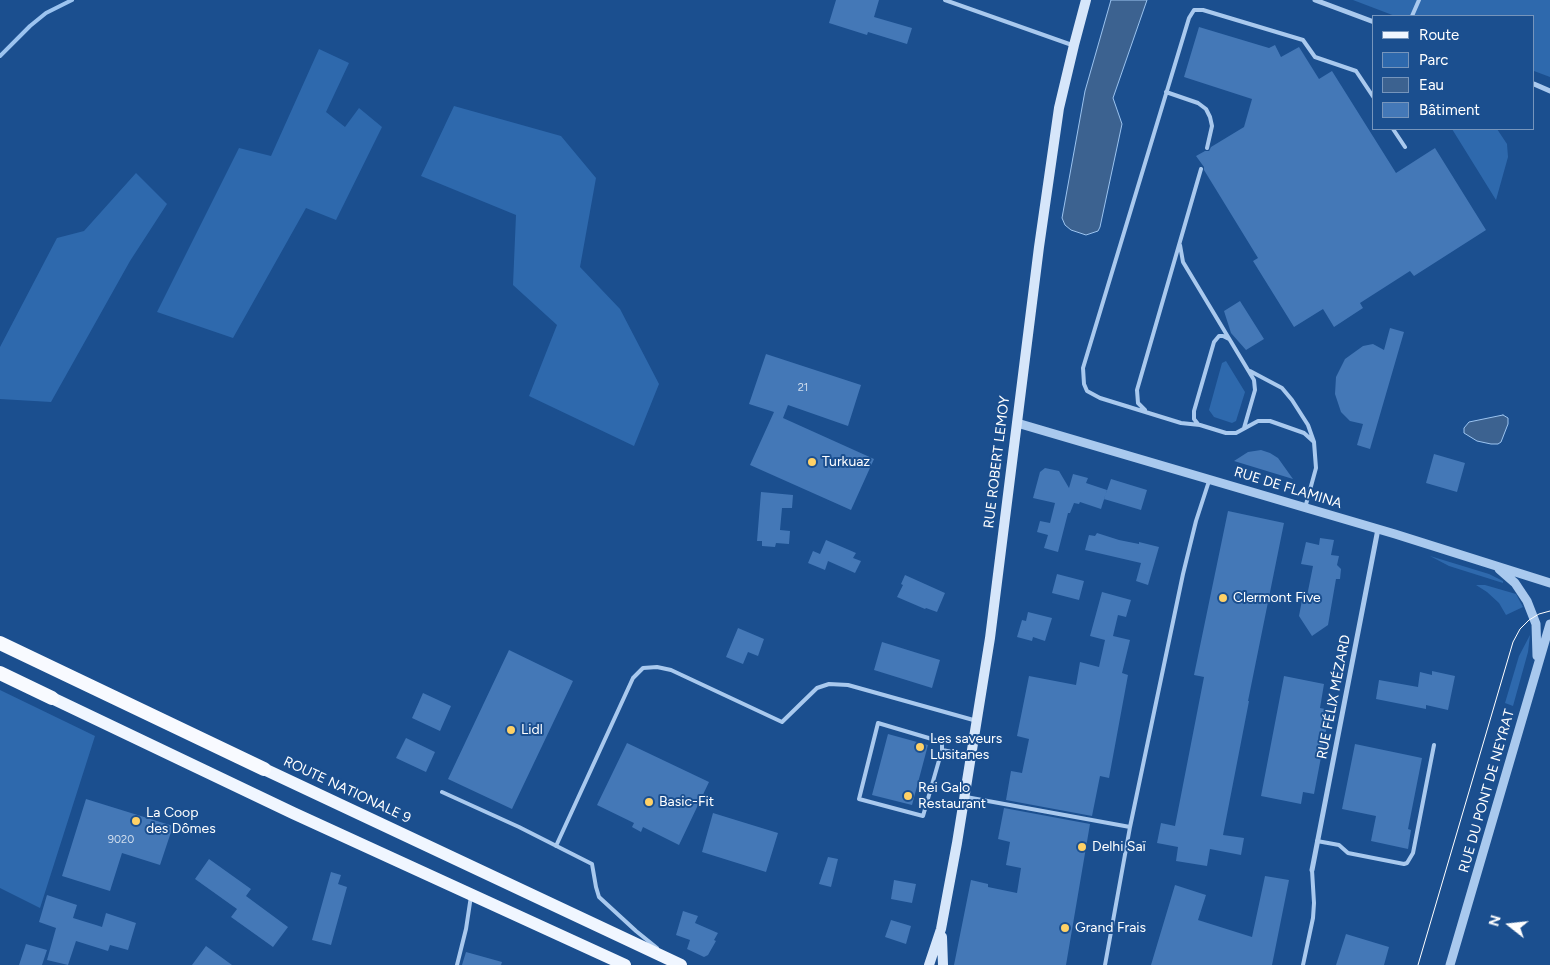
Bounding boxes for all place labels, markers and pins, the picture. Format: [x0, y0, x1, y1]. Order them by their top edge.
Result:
place label: Turkuaz [822, 454, 870, 470]
marker: Turkuaz [806, 456, 818, 468]
place label: Clermont Five [1233, 590, 1321, 606]
marker: Clermont Five [1217, 592, 1229, 604]
place label: Lidl [521, 722, 543, 738]
marker: Lidl [505, 724, 517, 736]
place label: Les saveurs Lusitanes [930, 731, 1002, 764]
marker: Les saveurs Lusitanes [914, 741, 926, 753]
place label: Rei Galo Restaurant [918, 780, 986, 812]
marker: Rei Galo Restaurant [902, 790, 914, 802]
place label: Basic-Fit [659, 794, 714, 810]
marker: Basic-Fit [643, 796, 655, 808]
place label: La Coop des Dômes [146, 805, 216, 838]
marker: La Coop des Dômes [130, 815, 142, 827]
place label: Delhi Saï [1092, 839, 1146, 855]
marker: Delhi Saï [1076, 841, 1088, 853]
place label: Grand Frais [1075, 920, 1146, 936]
marker: Grand Frais [1059, 922, 1071, 934]

